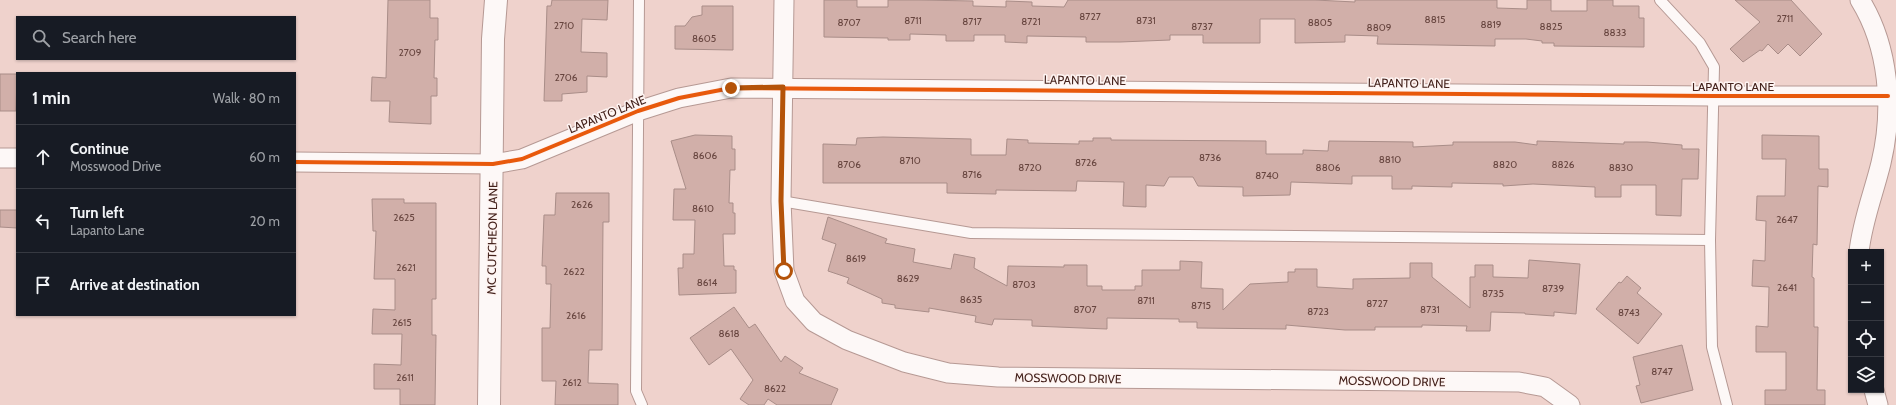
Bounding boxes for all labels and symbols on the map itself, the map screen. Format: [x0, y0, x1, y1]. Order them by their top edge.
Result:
house number: 8727 [1079, 10, 1101, 23]
house number: 2711 [1777, 12, 1793, 25]
house number: 8815 [1425, 13, 1445, 26]
house number: 8711 [904, 14, 922, 27]
house number: 8731 [1136, 14, 1156, 27]
house number: 8717 [962, 15, 982, 28]
house number: 8721 [1021, 15, 1041, 28]
house number: 8707 [838, 16, 860, 29]
house number: 8805 [1308, 16, 1332, 29]
house number: 8819 [1480, 18, 1502, 31]
house number: 2710 [554, 19, 574, 32]
house number: 8737 [1191, 20, 1213, 33]
house number: 8825 [1540, 20, 1562, 33]
house number: 8809 [1367, 21, 1392, 34]
house number: 8833 [1604, 26, 1626, 39]
house number: 8605 [692, 32, 716, 45]
house number: 2709 [399, 46, 422, 59]
house number: 2706 [555, 71, 578, 84]
street label: LAPANTO LANE [1044, 72, 1127, 88]
street label: LAPANTO LANE [1368, 75, 1451, 91]
route end [722, 79, 740, 97]
street label: LAPANTO LANE [1692, 79, 1774, 94]
street label: LAPANTO LANE [566, 92, 648, 136]
house number: 8606 [693, 149, 718, 162]
house number: 8736 [1199, 151, 1221, 164]
house number: 8810 [1379, 153, 1401, 166]
house number: 8710 [899, 154, 921, 167]
house number: 8726 [1075, 156, 1097, 169]
house number: 8706 [837, 158, 861, 171]
house number: 8820 [1493, 158, 1517, 171]
house number: 8826 [1551, 158, 1575, 171]
house number: 8720 [1018, 161, 1042, 174]
house number: 8806 [1316, 161, 1341, 174]
house number: 8830 [1609, 161, 1633, 174]
house number: 8716 [962, 168, 982, 181]
house number: 8740 [1255, 169, 1279, 182]
street label: MC CUTCHEON LANE [484, 181, 500, 295]
house number: 2626 [571, 198, 593, 211]
house number: 8610 [692, 202, 714, 215]
house number: 2625 [393, 211, 415, 224]
house number: 2647 [1776, 213, 1798, 226]
house number: 8619 [846, 252, 867, 265]
house number: 2621 [396, 261, 416, 274]
route start [775, 262, 793, 280]
house number: 2622 [563, 265, 585, 278]
house number: 8629 [897, 272, 920, 285]
house number: 8614 [697, 276, 718, 289]
house number: 8703 [1012, 278, 1036, 291]
house number: 2641 [1777, 281, 1797, 294]
house number: 8739 [1542, 282, 1564, 295]
house number: 8735 [1482, 287, 1504, 300]
house number: 8635 [960, 293, 982, 306]
house number: 8711 [1137, 294, 1155, 307]
house number: 8727 [1366, 297, 1388, 310]
house number: 8715 [1191, 299, 1211, 312]
house number: 8707 [1074, 303, 1096, 316]
house number: 8731 [1420, 303, 1440, 316]
house number: 8723 [1307, 305, 1329, 318]
house number: 8743 [1618, 306, 1640, 319]
house number: 2616 [566, 309, 586, 322]
house number: 2615 [392, 316, 412, 329]
house number: 8618 [719, 327, 739, 340]
house number: 8747 [1651, 365, 1673, 378]
street label: MOSSWOOD DRIVE [1014, 370, 1122, 386]
house number: 2611 [396, 371, 414, 384]
street label: MOSSWOOD DRIVE [1338, 373, 1446, 389]
house number: 2612 [562, 376, 582, 389]
house number: 8622 [764, 382, 786, 395]

